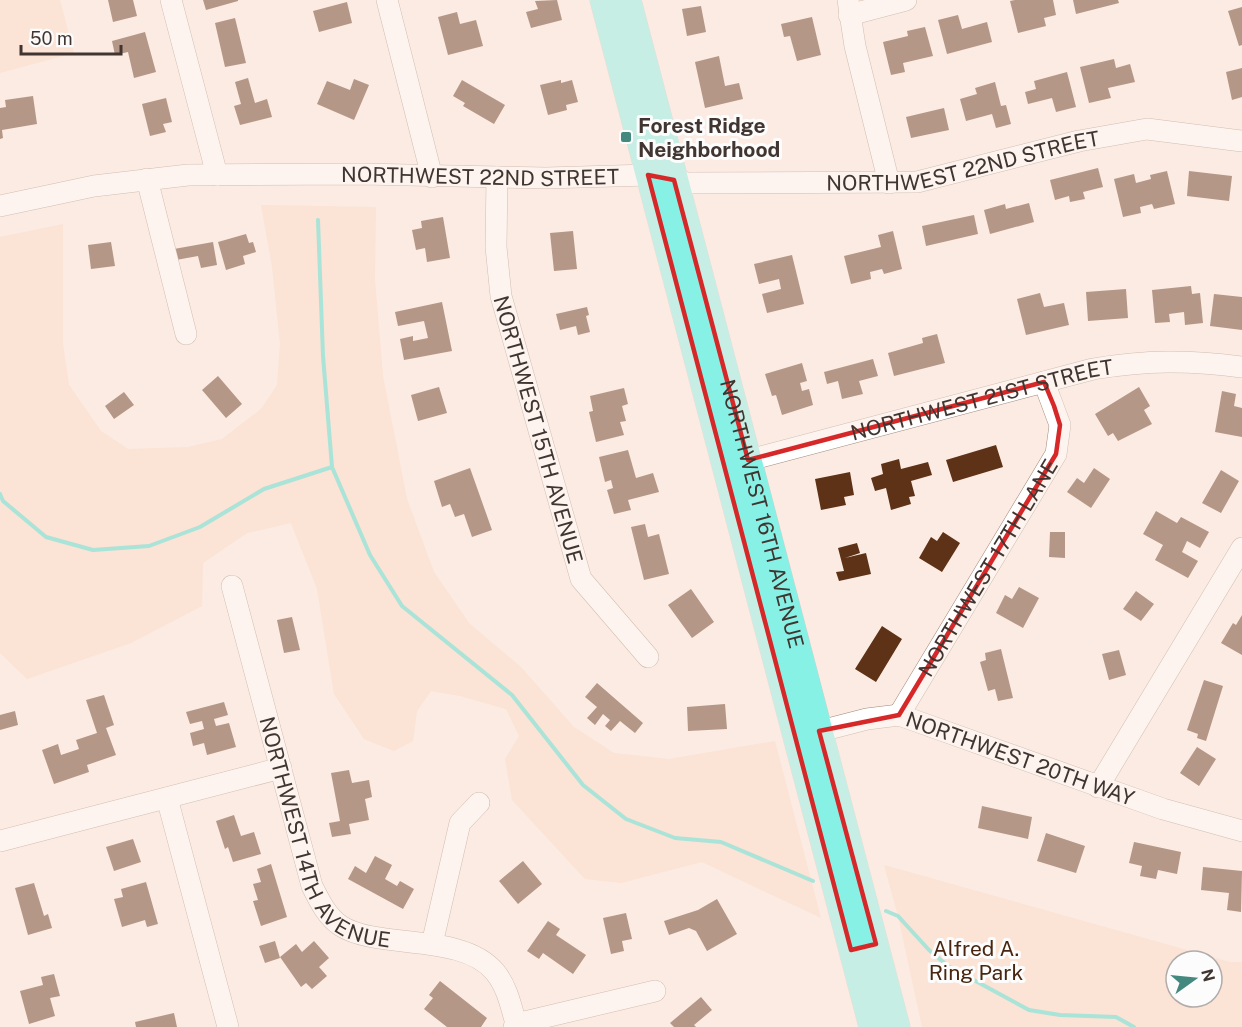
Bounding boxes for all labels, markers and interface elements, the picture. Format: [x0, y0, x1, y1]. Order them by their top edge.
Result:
scale bar [21, 18, 122, 56]
text: 50 m [30, 28, 73, 49]
place label: Forest Ridge Neighborhood [638, 113, 780, 162]
street label: NORTHWEST 22ND STREET [826, 125, 1101, 195]
marker: Forest Ridge Neighborhood [619, 130, 633, 144]
street label: NORTHWEST 22ND STREET [341, 161, 620, 191]
street label: NORTHWEST 15TH AVENUE [489, 293, 588, 566]
street label: NORTHWEST 21ST STREET [848, 354, 1114, 445]
street label: NORTHWEST 16TH AVENUE [715, 377, 810, 651]
street label: NORTHWEST 17TH LANE [913, 454, 1063, 681]
street label: NORTHWEST 20TH WAY [903, 706, 1138, 810]
street label: NORTHWEST 14TH AVENUE [255, 714, 392, 952]
park label: Alfred A. Ring Park [929, 936, 1023, 985]
north arrow [1164, 949, 1224, 1009]
text: N [1197, 967, 1219, 984]

